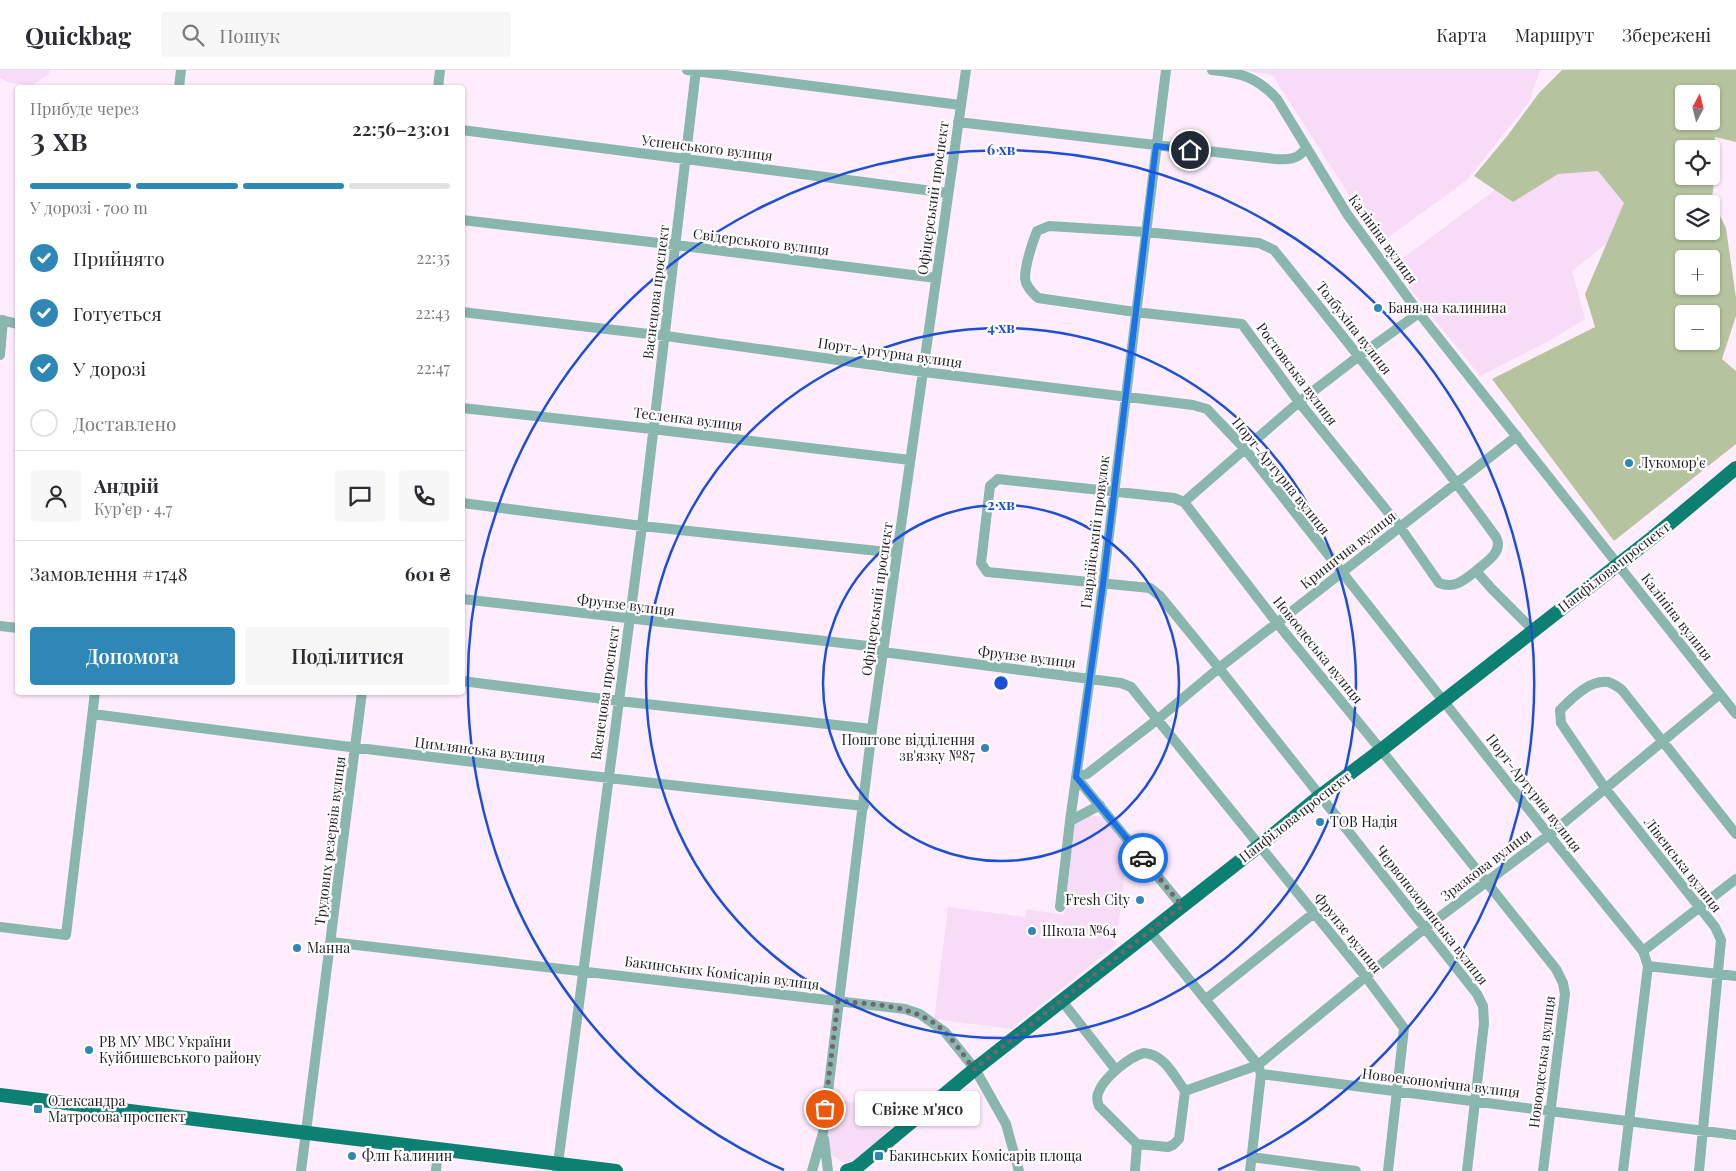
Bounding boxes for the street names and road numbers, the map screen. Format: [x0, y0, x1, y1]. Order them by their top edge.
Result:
street label: Офіцерський проспект [912, 120, 953, 276]
street label: Успенського вулиця [639, 130, 774, 165]
street label: Калініна вулиця [1345, 190, 1423, 288]
street label: Васнецова проспект [638, 224, 673, 360]
street label: Свідерського вулиця [692, 224, 831, 259]
street label: Толбухіна вулиця [1312, 277, 1397, 379]
street label: Ростовська вулиця [1253, 318, 1343, 429]
street label: Порт-Артурна вулиця [817, 333, 964, 372]
street label: Тесленка вулиця [633, 402, 744, 435]
street label: Порт-Артурна вулиця [1228, 413, 1335, 539]
street label: Гвардійський провулок [1076, 454, 1113, 610]
street label: Кринична вулиця [1296, 506, 1400, 593]
street label: Панфілова проспект [1554, 517, 1674, 616]
street label: Офіцерський проспект [856, 521, 897, 677]
street label: Калініна вулиця [1637, 569, 1718, 665]
street label: Фрунзе вулиця [576, 589, 677, 620]
street label: Новоодеська вулиця [1269, 592, 1368, 708]
street label: Васнецова проспект [586, 624, 623, 761]
street label: Фрунзе вулиця [977, 641, 1078, 672]
street label: Порт-Артурна вулиця [1482, 729, 1587, 856]
street label: Цимлянська вулиця [414, 732, 547, 767]
street label: Трудових резервів вулиця [310, 755, 349, 927]
street label: Панфілова проспект [1235, 767, 1355, 866]
street label: Лівенська вулиця [1640, 813, 1727, 916]
street label: Зразкова вулиця [1437, 824, 1535, 905]
street label: Червонозорянська вулиця [1372, 841, 1493, 989]
street label: Фрунзе вулиця [1310, 888, 1387, 977]
street label: Бакинських Комісарів вулиця [624, 951, 821, 994]
street label: Новоодеська вулиця [1524, 994, 1559, 1129]
street label: Новоекономічна вулиця [1361, 1063, 1521, 1102]

